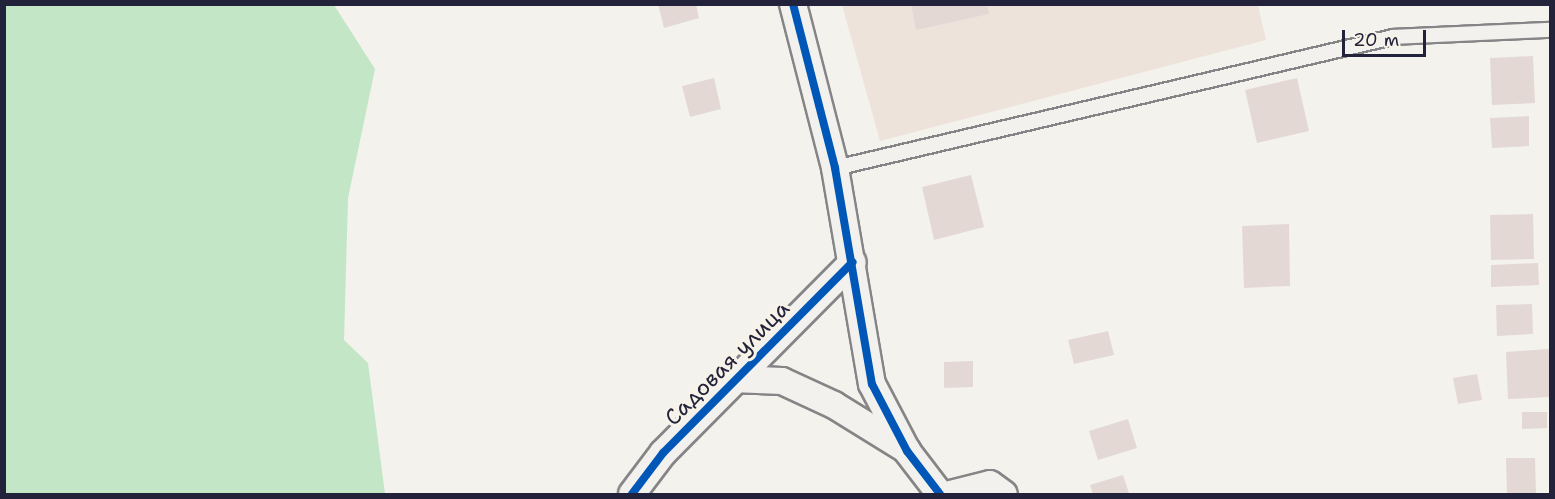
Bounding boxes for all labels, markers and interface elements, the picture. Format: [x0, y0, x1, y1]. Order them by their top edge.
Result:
scale bar [1345, 18, 1429, 56]
text: 20 m [1353, 28, 1399, 52]
street label: Садовая улица [659, 295, 795, 431]

